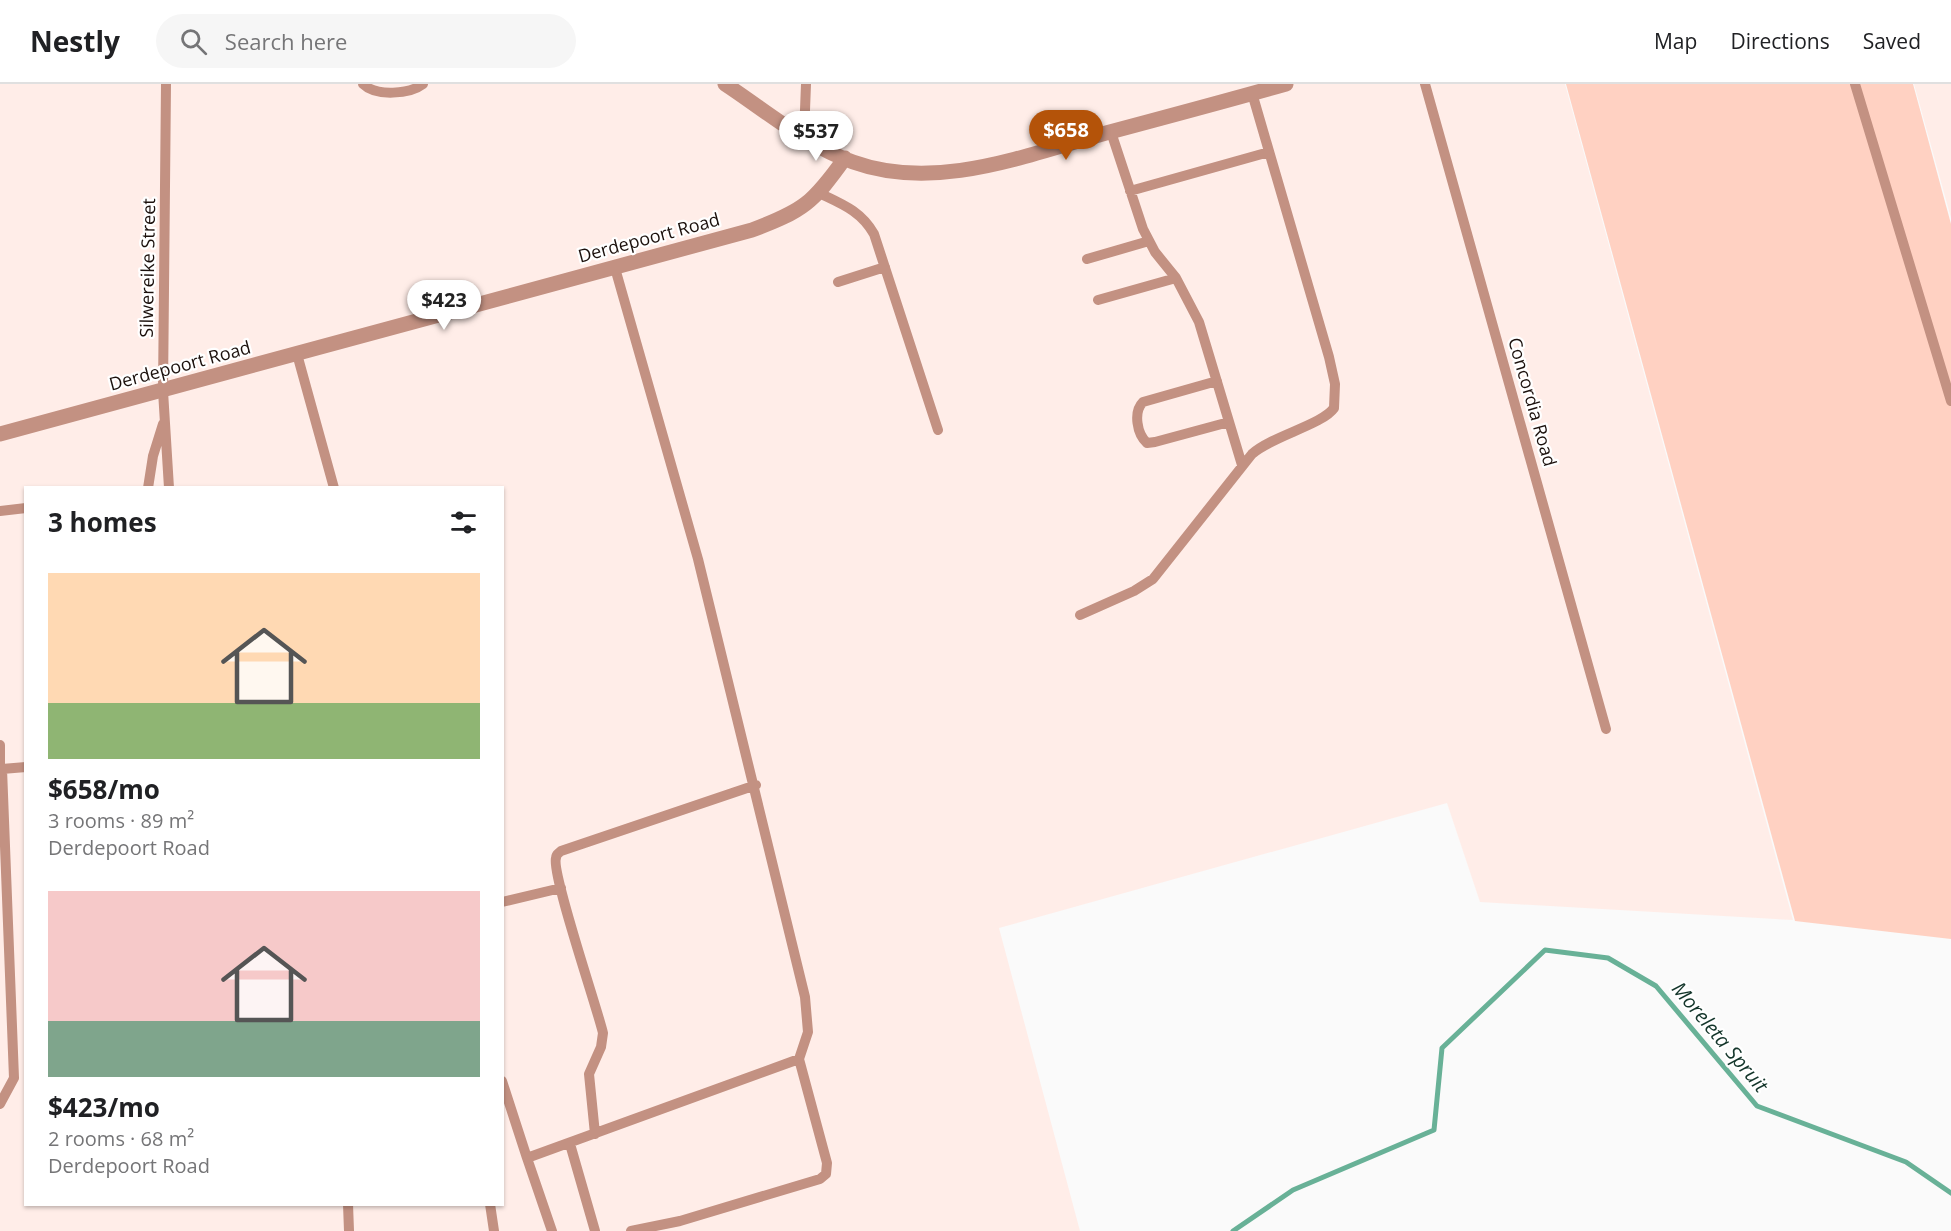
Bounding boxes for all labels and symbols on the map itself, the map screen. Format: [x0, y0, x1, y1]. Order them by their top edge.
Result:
pin: $658 [1030, 110, 1102, 161]
pin: $537 [780, 111, 852, 162]
street label: Silwereike Street [134, 198, 160, 338]
street label: Derdepoort Road [575, 207, 722, 267]
pin: $423 [408, 280, 480, 331]
street label: Concordia Road [1503, 334, 1563, 469]
street label: Derdepoort Road [106, 335, 253, 395]
water label: Moreleta Spruit [1666, 976, 1776, 1099]

